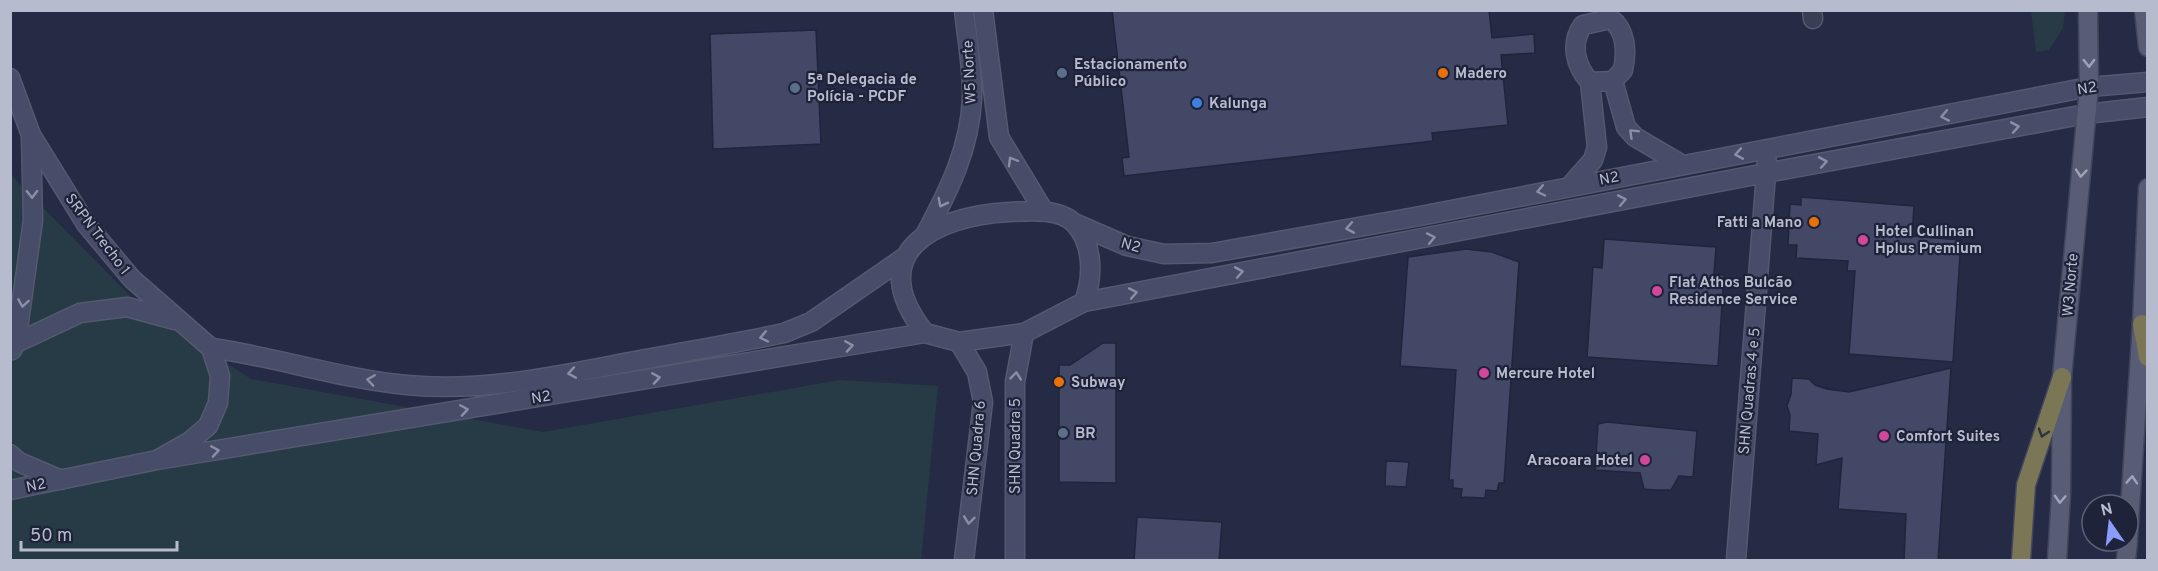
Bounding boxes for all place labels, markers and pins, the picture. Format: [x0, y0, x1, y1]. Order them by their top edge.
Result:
place label: Estacionamento Público [1074, 56, 1187, 92]
place label: Madero [1455, 65, 1507, 84]
marker: Estacionamento Público [1055, 66, 1069, 80]
marker: Madero [1436, 66, 1450, 80]
place label: 5ª Delegacia de Polícia - PCDF [807, 71, 917, 107]
marker: 5ª Delegacia de Polícia - PCDF [788, 81, 802, 95]
place label: Kalunga [1209, 95, 1267, 114]
marker: Kalunga [1190, 96, 1204, 110]
place label: Fatti a Mano [1717, 214, 1802, 233]
marker: Fatti a Mano [1807, 215, 1821, 229]
place label: Hotel Cullinan Hplus Premium [1875, 223, 1982, 259]
marker: Hotel Cullinan Hplus Premium [1856, 233, 1870, 247]
place label: Flat Athos Bulcão Residence Service [1669, 274, 1798, 310]
marker: Flat Athos Bulcão Residence Service [1650, 284, 1664, 298]
place label: Mercure Hotel [1496, 365, 1595, 384]
marker: Mercure Hotel [1477, 366, 1491, 380]
place label: Subway [1071, 374, 1126, 393]
marker: Subway [1052, 375, 1066, 389]
place label: BR [1075, 425, 1096, 444]
marker: BR [1056, 426, 1070, 440]
place label: Comfort Suites [1896, 428, 2000, 447]
marker: Comfort Suites [1877, 429, 1891, 443]
place label: Aracoara Hotel [1527, 452, 1633, 471]
marker: Aracoara Hotel [1638, 453, 1652, 467]

